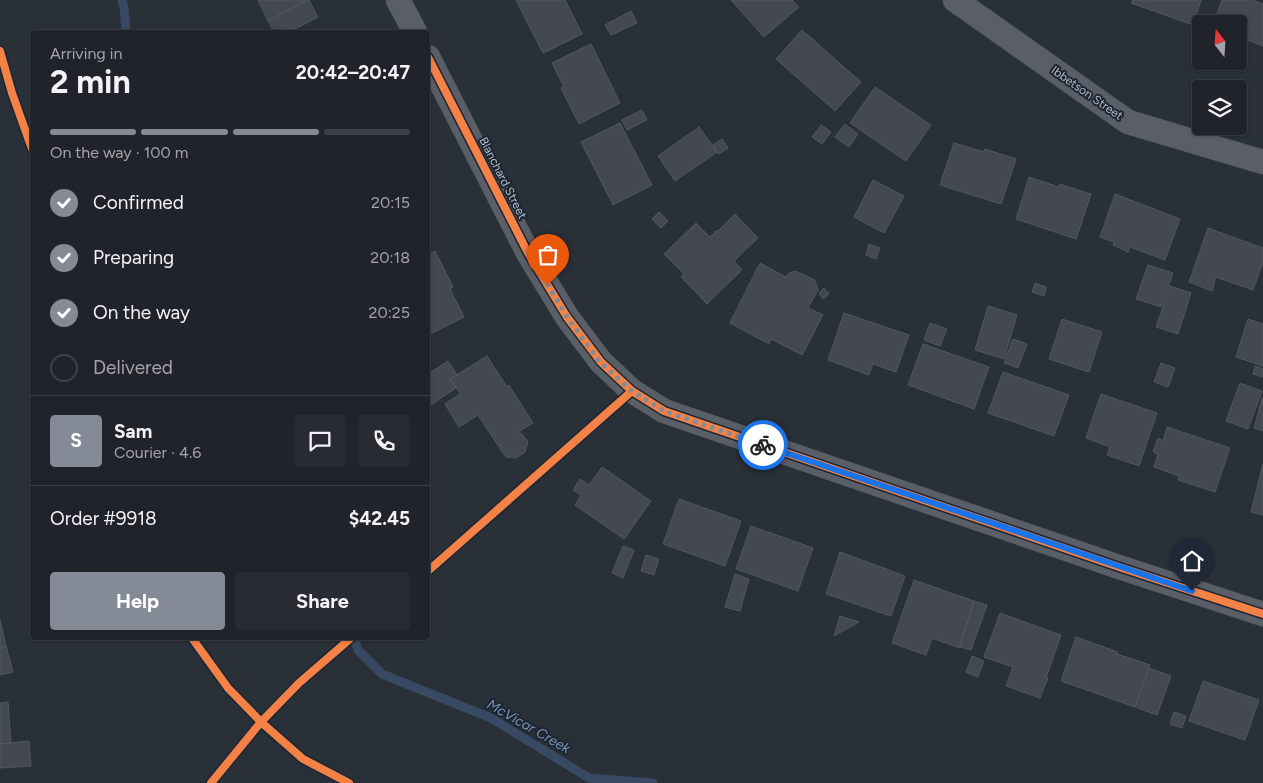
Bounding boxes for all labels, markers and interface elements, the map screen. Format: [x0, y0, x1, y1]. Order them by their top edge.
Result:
north arrow [1192, 15, 1248, 70]
map controls [1192, 15, 1247, 135]
text: Arriving in [50, 44, 122, 63]
text: 20:42–20:47 [296, 61, 410, 84]
text: 2 min [50, 63, 131, 101]
street label: Ibbetson Street [1048, 63, 1126, 123]
button: layers [1192, 80, 1247, 135]
street label: Blanchard Street [476, 135, 530, 222]
text: On the way · 100 m [50, 143, 188, 162]
icon: check [50, 189, 78, 217]
text: Confirmed [93, 191, 184, 214]
text: 20:15 [371, 193, 410, 212]
pin [527, 234, 569, 285]
icon: bag [534, 241, 562, 269]
icon: check [50, 244, 78, 272]
text: Preparing [93, 246, 174, 269]
text: 20:18 [370, 248, 410, 267]
icon: check [50, 299, 78, 327]
text: On the way [93, 301, 190, 324]
text: 20:25 [369, 303, 410, 322]
text: Delivered [93, 356, 173, 379]
button: chat [294, 415, 346, 467]
button: phone [358, 415, 410, 467]
text: Sam [114, 420, 152, 443]
courier [738, 420, 788, 470]
text: S [70, 429, 82, 452]
icon: bike [749, 431, 777, 459]
text: Courier · 4.6 [114, 443, 201, 462]
text: Order #9918 [50, 507, 157, 530]
text: $42.45 [349, 507, 410, 530]
pin [1171, 540, 1213, 591]
icon: home [1178, 547, 1206, 575]
button: Help [50, 572, 225, 630]
button: Share [235, 572, 410, 630]
water label: McVicar Creek [484, 696, 575, 758]

